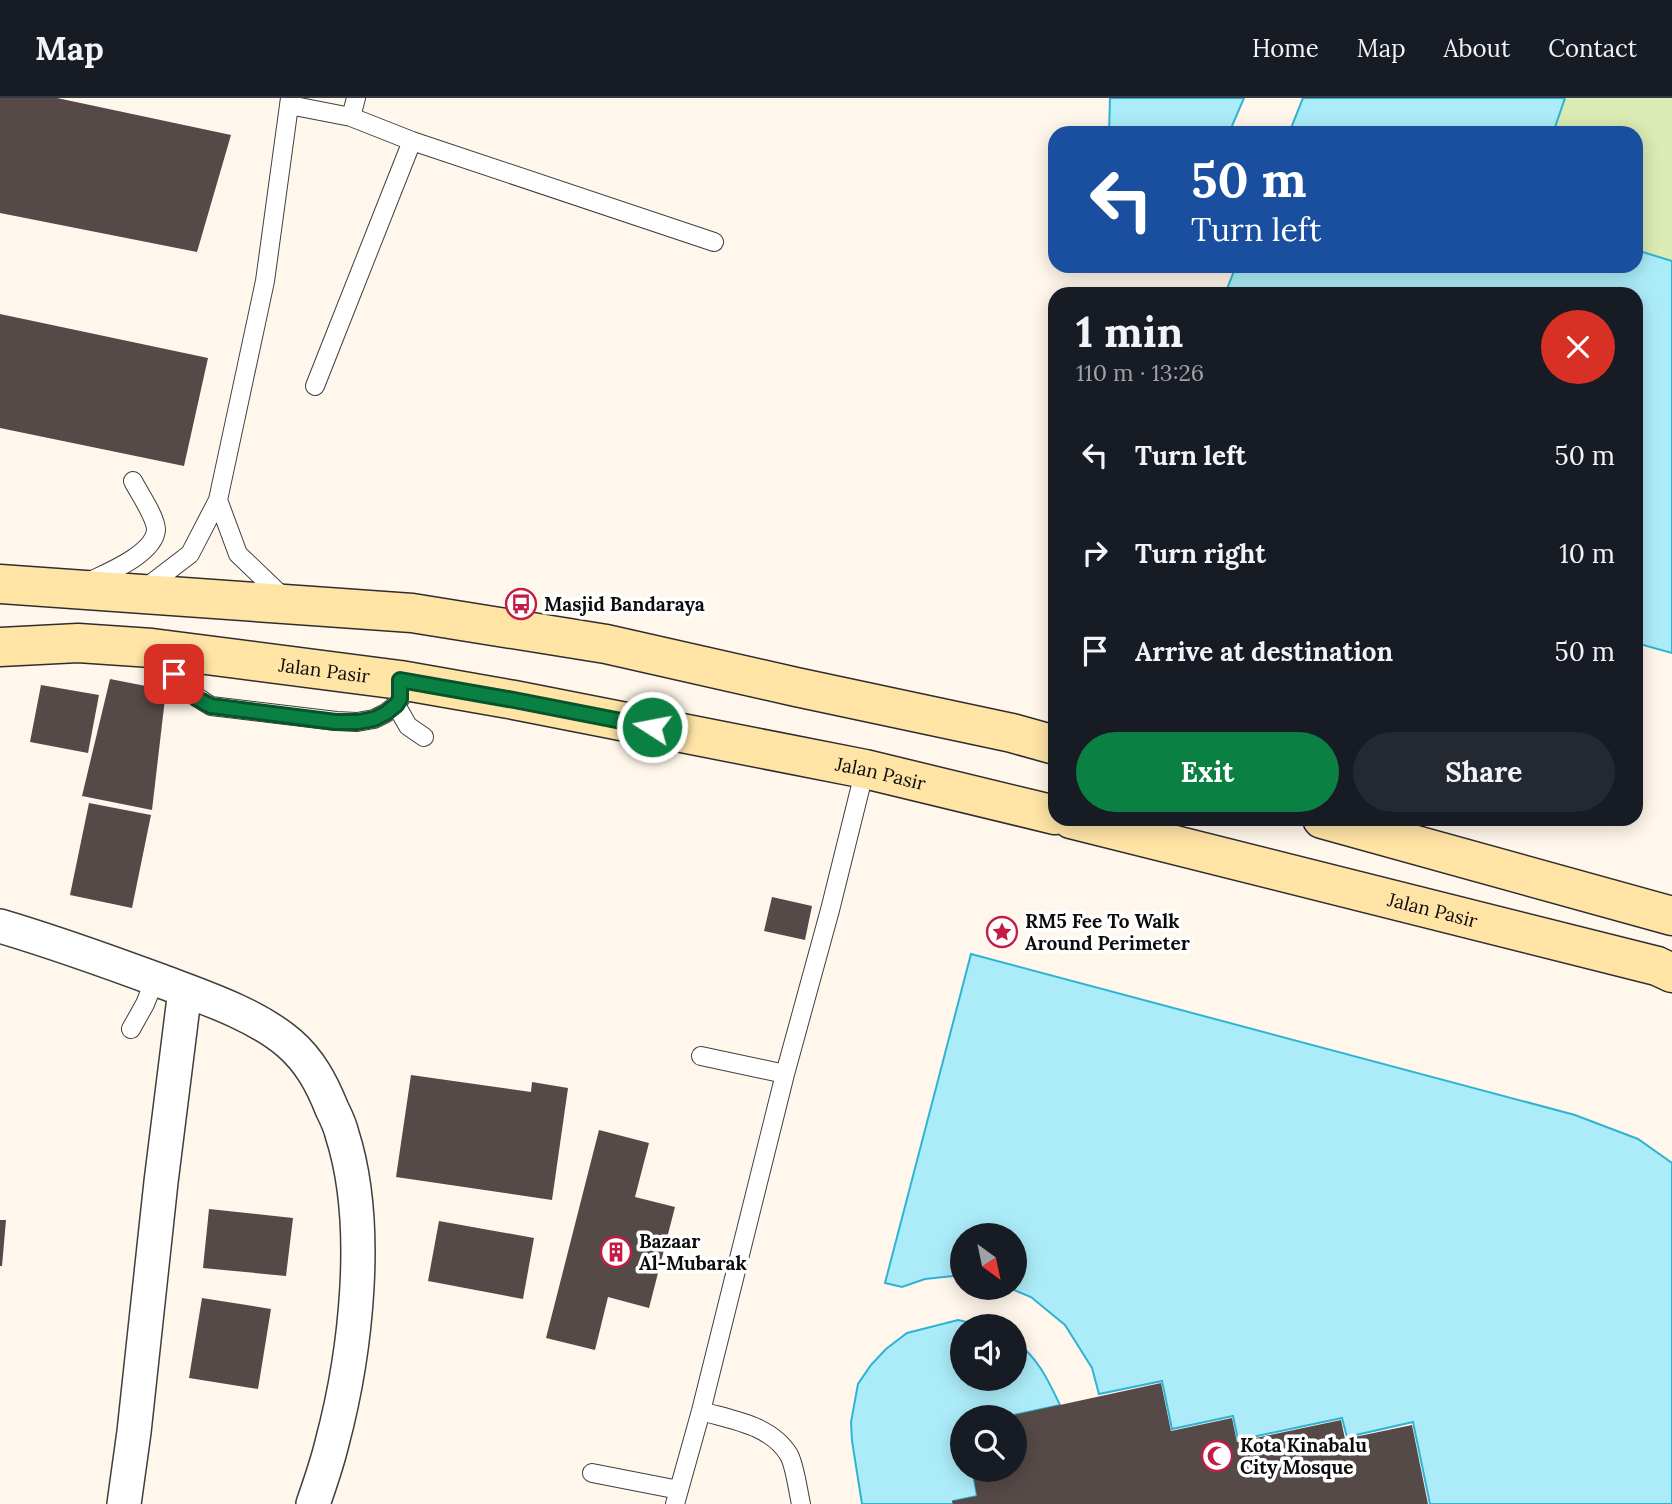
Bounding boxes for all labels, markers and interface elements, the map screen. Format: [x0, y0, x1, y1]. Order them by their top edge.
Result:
text: Map [35, 27, 104, 69]
text: Home [1252, 33, 1319, 64]
text: Map [1357, 33, 1406, 64]
text: About [1444, 33, 1510, 64]
text: Contact [1548, 33, 1637, 64]
text: 50 m [1191, 148, 1307, 210]
icon: left [1076, 154, 1167, 245]
text: Turn left [1191, 209, 1321, 250]
text: 1 min [1076, 305, 1183, 359]
button: close [1541, 310, 1615, 384]
text: 110 m · 13:26 [1076, 358, 1204, 387]
icon: left [1076, 436, 1114, 474]
text: Turn left [1135, 439, 1246, 472]
text: 50 m [1555, 439, 1615, 472]
icon: right [1076, 534, 1114, 572]
text: Turn right [1135, 537, 1266, 570]
text: 10 m [1559, 537, 1615, 570]
bus stop icon: Masjid Bandaraya [504, 587, 538, 621]
place label: Masjid Bandaraya [544, 592, 705, 616]
icon: arrive [1076, 632, 1114, 670]
text: Arrive at destination [1135, 635, 1393, 668]
text: 50 m [1555, 635, 1615, 668]
pin [144, 644, 204, 704]
street label: Jalan Pasir [276, 652, 372, 688]
icon: arrive [155, 655, 193, 693]
position arrow [615, 690, 689, 764]
button: Exit [1076, 732, 1339, 812]
button: Share [1353, 732, 1615, 812]
street label: Jalan Pasir [833, 751, 929, 795]
street label: Jalan Pasir [1384, 887, 1481, 933]
place label: RM5 Fee To Walk Around Perimeter [1025, 909, 1190, 955]
place icon: RM5 Fee To Walk Around Perimeter [985, 915, 1019, 949]
north arrow [950, 1223, 1027, 1300]
map controls [950, 1223, 1027, 1482]
place label: Bazaar Al-Mubarak [639, 1229, 747, 1275]
building icon: Bazaar Al-Mubarak [599, 1235, 633, 1269]
button: sound [950, 1314, 1027, 1391]
button: search [950, 1405, 1027, 1482]
place label: Kota Kinabalu City Mosque [1240, 1433, 1367, 1479]
mosque icon: Kota Kinabalu City Mosque [1200, 1439, 1234, 1473]

